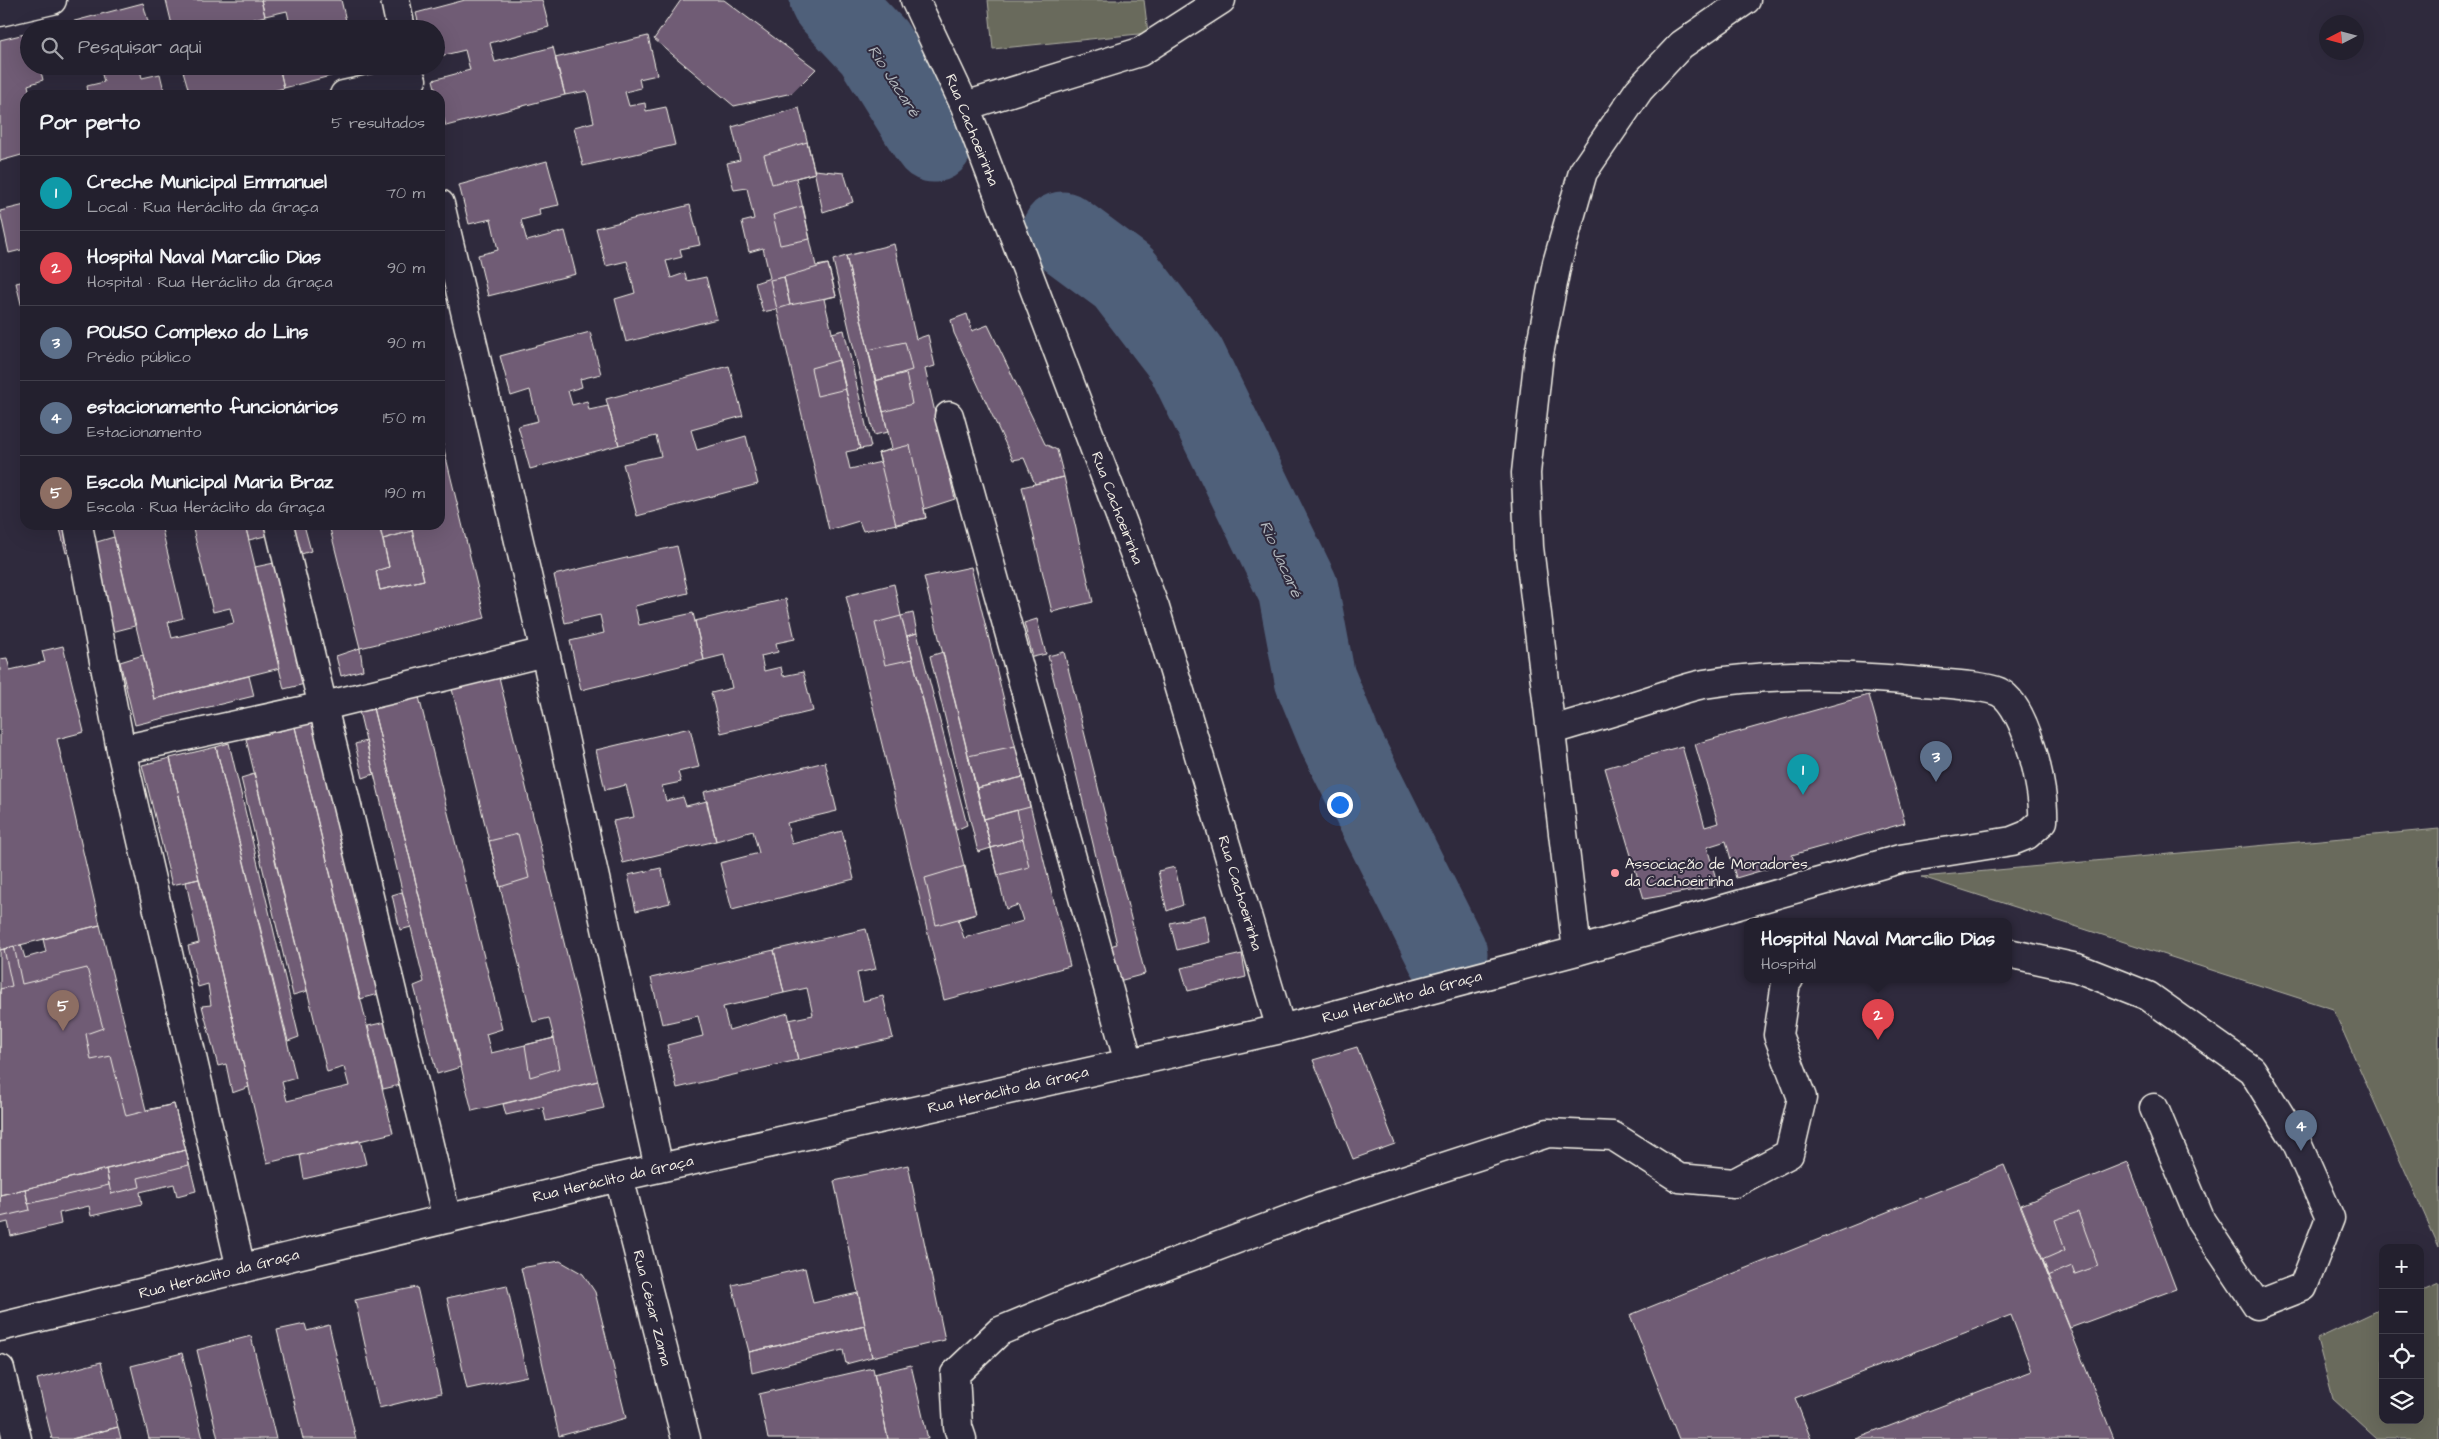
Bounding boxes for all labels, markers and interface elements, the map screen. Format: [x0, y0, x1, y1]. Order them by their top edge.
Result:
north arrow [2319, 15, 2364, 60]
search box [20, 20, 445, 75]
icon: search [38, 34, 66, 62]
text: Pesquisar aqui [78, 34, 201, 61]
water label: Rio Jacaré [863, 41, 926, 122]
street label: Rua Cachoeirinha [940, 71, 1004, 189]
text: Por perto [40, 108, 140, 137]
text: 5 resultados [331, 112, 425, 134]
text: Creche Municipal Emmanuel [87, 169, 327, 196]
text: 1 [55, 182, 57, 204]
text: 70 m [386, 182, 425, 204]
text: Local · Rua Heráclito da Graça [87, 196, 318, 218]
text: Hospital Naval Marcílio Dias [87, 244, 321, 271]
text: 2 [51, 257, 61, 279]
text: 90 m [387, 257, 425, 279]
text: Hospital · Rua Heráclito da Graça [87, 271, 333, 293]
text: POUSO Complexo do Lins [87, 319, 308, 346]
text: 3 [52, 332, 60, 354]
text: 90 m [387, 332, 425, 354]
text: Prédio público [87, 346, 191, 368]
text: estacionamento funcionários [87, 394, 338, 421]
text: 4 [51, 407, 61, 429]
text: 150 m [383, 407, 425, 429]
text: Estacionamento [87, 421, 201, 443]
street label: Rua Cachoeirinha [1086, 449, 1148, 568]
text: Escola Municipal Maria Braz [87, 469, 333, 496]
text: 5 [50, 482, 62, 504]
text: 190 m [385, 482, 425, 504]
text: Escola · Rua Heráclito da Graça [87, 496, 325, 518]
water label: Rio Jacaré [1254, 517, 1308, 602]
pin: 3 [1920, 741, 1952, 782]
pin: 1 [1787, 754, 1819, 795]
your location [1327, 792, 1353, 818]
street label: Rua Cachoeirinha [1213, 833, 1268, 953]
place label: Associação de Moradores da Cachoeirinha [1625, 854, 1808, 892]
marker: Associação de Moradores da Cachoeirinha [1609, 867, 1621, 879]
popup [1744, 918, 2012, 983]
text: Hospital Naval Marcílio Dias [1761, 926, 1995, 953]
text: Hospital [1761, 953, 1816, 975]
street label: Rua Heráclito da Graça [1320, 965, 1484, 1028]
pin: 5 [47, 990, 79, 1031]
pin: 2 [1862, 999, 1894, 1040]
street label: Rua Heráclito da Graça [926, 1061, 1091, 1119]
pin: 4 [2285, 1110, 2317, 1151]
street label: Rua Heráclito da Graça [531, 1150, 696, 1208]
street label: Rua Heráclito da Graça [137, 1244, 302, 1304]
map controls [2379, 1244, 2424, 1424]
button: + [2379, 1244, 2424, 1289]
street label: Rua César Zama [627, 1248, 677, 1369]
button: − [2379, 1289, 2424, 1334]
button: locate [2379, 1334, 2424, 1379]
button: layers [2379, 1379, 2424, 1424]

